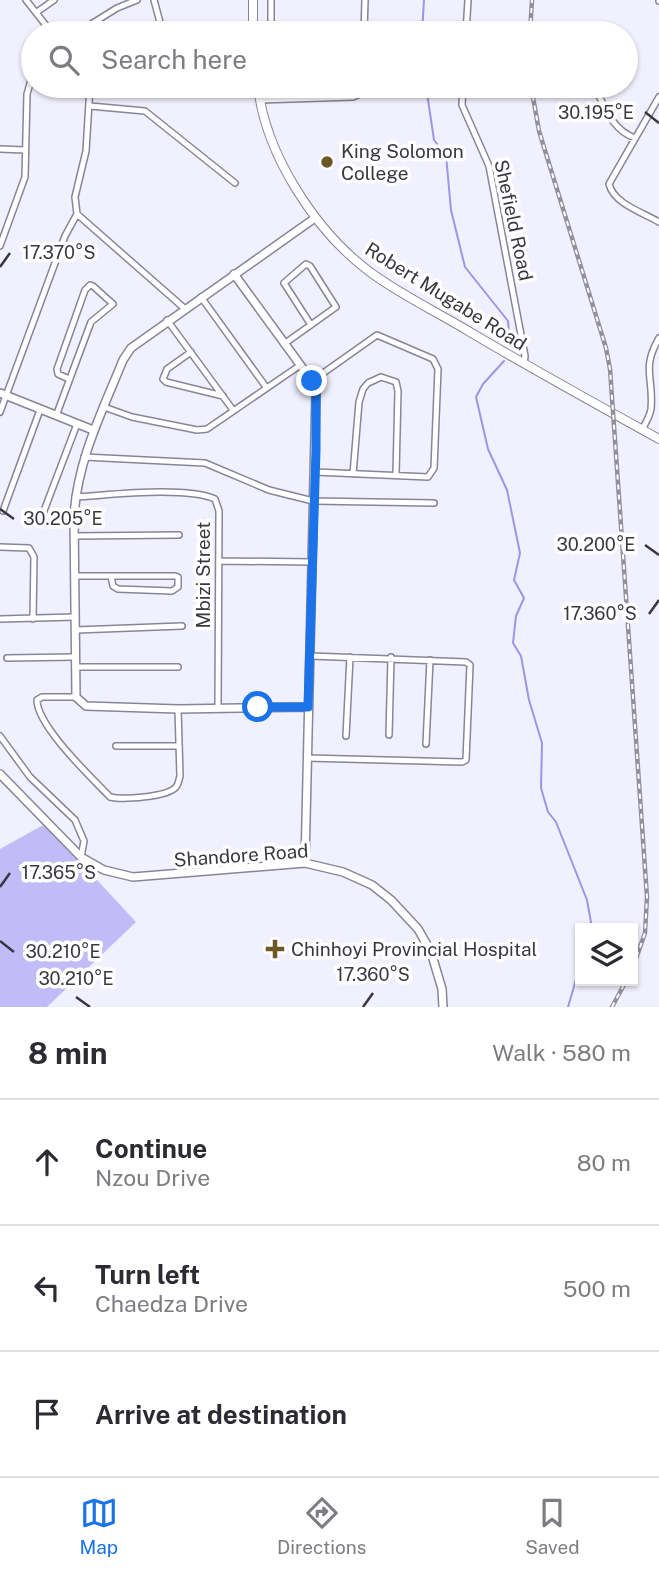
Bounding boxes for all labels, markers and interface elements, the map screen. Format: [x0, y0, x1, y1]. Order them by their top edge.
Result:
search box [21, 21, 638, 98]
icon: search [45, 41, 83, 79]
text: Search here [101, 44, 247, 75]
text: 30.195°E [558, 102, 634, 123]
place label: King Solomon College [341, 140, 464, 184]
marker: King Solomon College [319, 154, 335, 170]
street label: Shefield Road [490, 157, 538, 283]
street label: Robert Mugabe Road [361, 237, 531, 355]
text: 17.370°S [23, 242, 95, 263]
route end [296, 365, 327, 396]
text: 30.205°E [23, 508, 103, 529]
street label: Mbizi Street [192, 522, 214, 628]
text: 30.200°E [557, 534, 635, 555]
text: 17.360°S [563, 603, 637, 624]
route start [242, 691, 273, 722]
street label: Shandore Road [173, 839, 309, 871]
text: 17.365°S [22, 862, 96, 883]
map controls [575, 923, 638, 986]
button: layers [575, 923, 638, 986]
place label: Chinhoyi Provincial Hospital [291, 938, 537, 960]
marker: Chinhoyi Provincial Hospital [265, 939, 285, 959]
text: 30.210°E [25, 941, 101, 962]
text: 17.360°S [336, 964, 410, 985]
text: 30.210°E [38, 968, 114, 989]
text: 8 min [28, 1035, 108, 1071]
text: Walk · 580 m [492, 1039, 631, 1066]
text: Continue [95, 1133, 207, 1164]
icon: ahead [28, 1143, 66, 1181]
text: 80 m [577, 1149, 631, 1176]
text: Nzou Drive [95, 1164, 210, 1191]
text: Turn left [95, 1259, 200, 1290]
icon: left [28, 1269, 66, 1307]
text: 500 m [563, 1275, 631, 1302]
text: Chaedza Drive [95, 1290, 248, 1317]
icon: arrive [28, 1395, 66, 1433]
text: Arrive at destination [95, 1399, 347, 1430]
tab: Map [79, 1494, 118, 1558]
tab: Directions [277, 1494, 366, 1558]
tab: Saved [525, 1494, 580, 1558]

